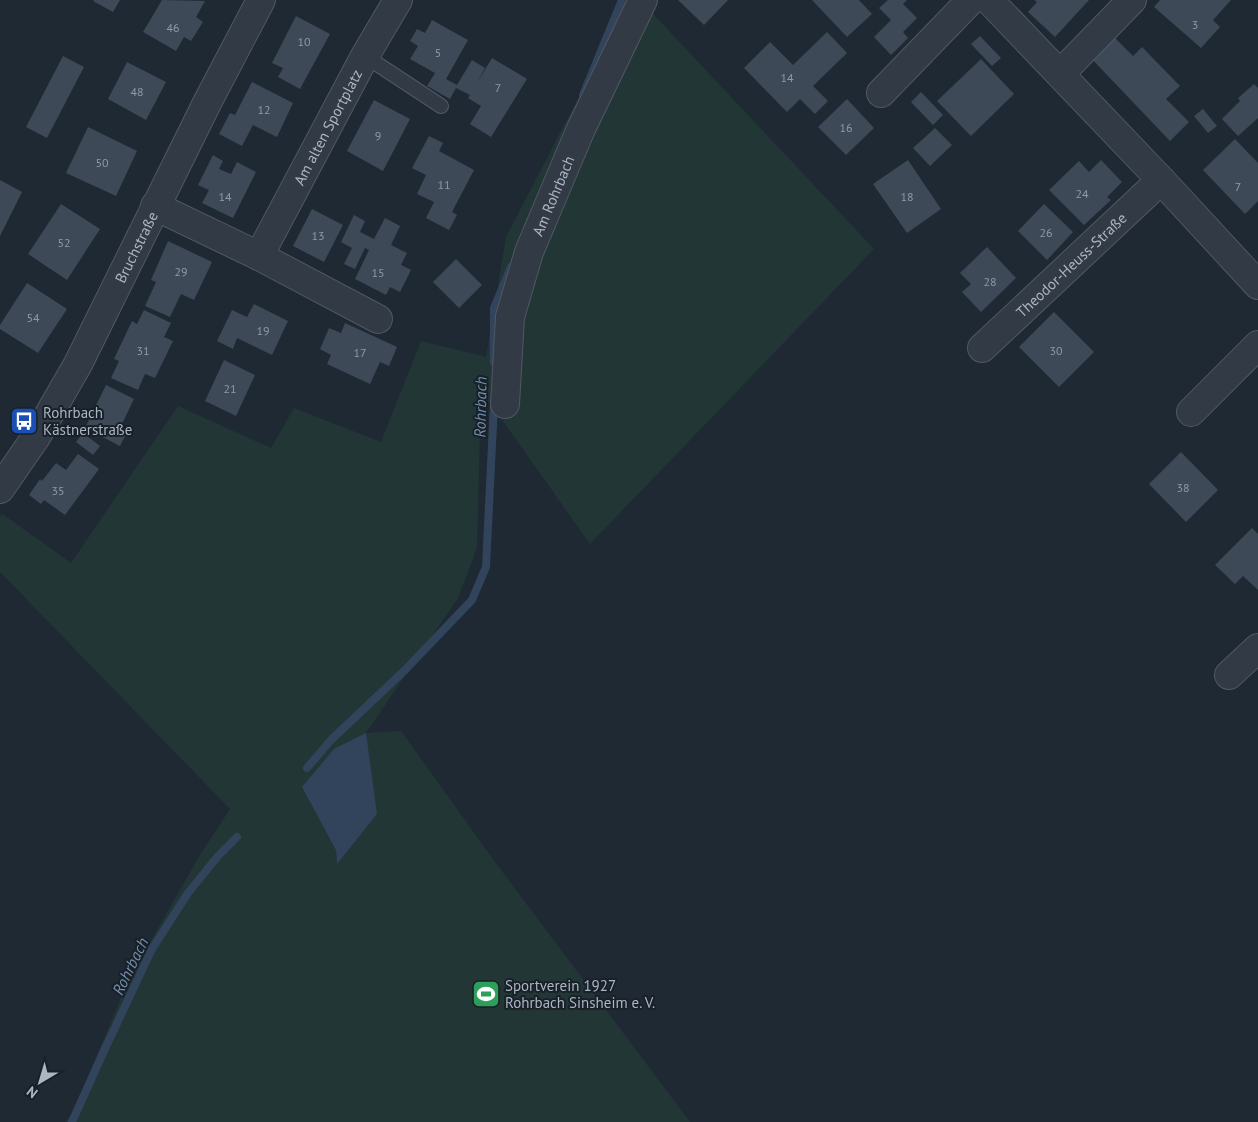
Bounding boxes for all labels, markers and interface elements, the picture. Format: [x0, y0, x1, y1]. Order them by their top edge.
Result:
house number: 3 [1192, 17, 1198, 32]
house number: 46 [166, 20, 180, 35]
house number: 10 [297, 34, 311, 49]
house number: 5 [435, 45, 441, 60]
street label: Am alten Sportplatz [289, 66, 366, 188]
house number: 14 [780, 70, 794, 85]
house number: 7 [495, 80, 501, 95]
house number: 48 [130, 84, 144, 99]
house number: 12 [257, 102, 271, 117]
house number: 16 [839, 120, 853, 135]
house number: 9 [375, 128, 381, 143]
street label: Am Rohrbach [527, 153, 578, 239]
house number: 50 [95, 155, 109, 170]
house number: 11 [437, 177, 451, 192]
house number: 7 [1235, 179, 1241, 194]
house number: 24 [1075, 186, 1089, 201]
house number: 14 [218, 189, 232, 204]
house number: 18 [900, 189, 914, 204]
street label: Bruchstraße [110, 208, 162, 286]
street label: Theodor-Heuss-Straße [1012, 208, 1130, 321]
house number: 26 [1039, 225, 1053, 240]
house number: 13 [311, 228, 325, 243]
house number: 52 [57, 235, 71, 250]
house number: 29 [174, 264, 188, 279]
house number: 15 [371, 265, 385, 280]
house number: 28 [983, 274, 997, 289]
house number: 54 [26, 310, 40, 325]
house number: 19 [256, 323, 270, 338]
house number: 31 [136, 343, 150, 358]
house number: 30 [1049, 343, 1063, 358]
house number: 17 [353, 345, 367, 360]
water label: Rohrbach [469, 376, 491, 438]
house number: 21 [223, 381, 237, 396]
place label: Rohrbach Kästnerstraße [43, 403, 132, 439]
bus stop icon: Rohrbach Kästnerstraße [9, 406, 39, 436]
house number: 38 [1176, 480, 1190, 495]
house number: 35 [51, 483, 65, 498]
water label: Rohrbach [108, 934, 152, 998]
place label: Sportverein 1927 Rohrbach Sinsheim e. V. [505, 976, 655, 1012]
sports icon: Sportverein 1927 Rohrbach Sinsheim e. V. [471, 979, 501, 1009]
north arrow [15, 1057, 65, 1107]
text: N [23, 1082, 41, 1102]

